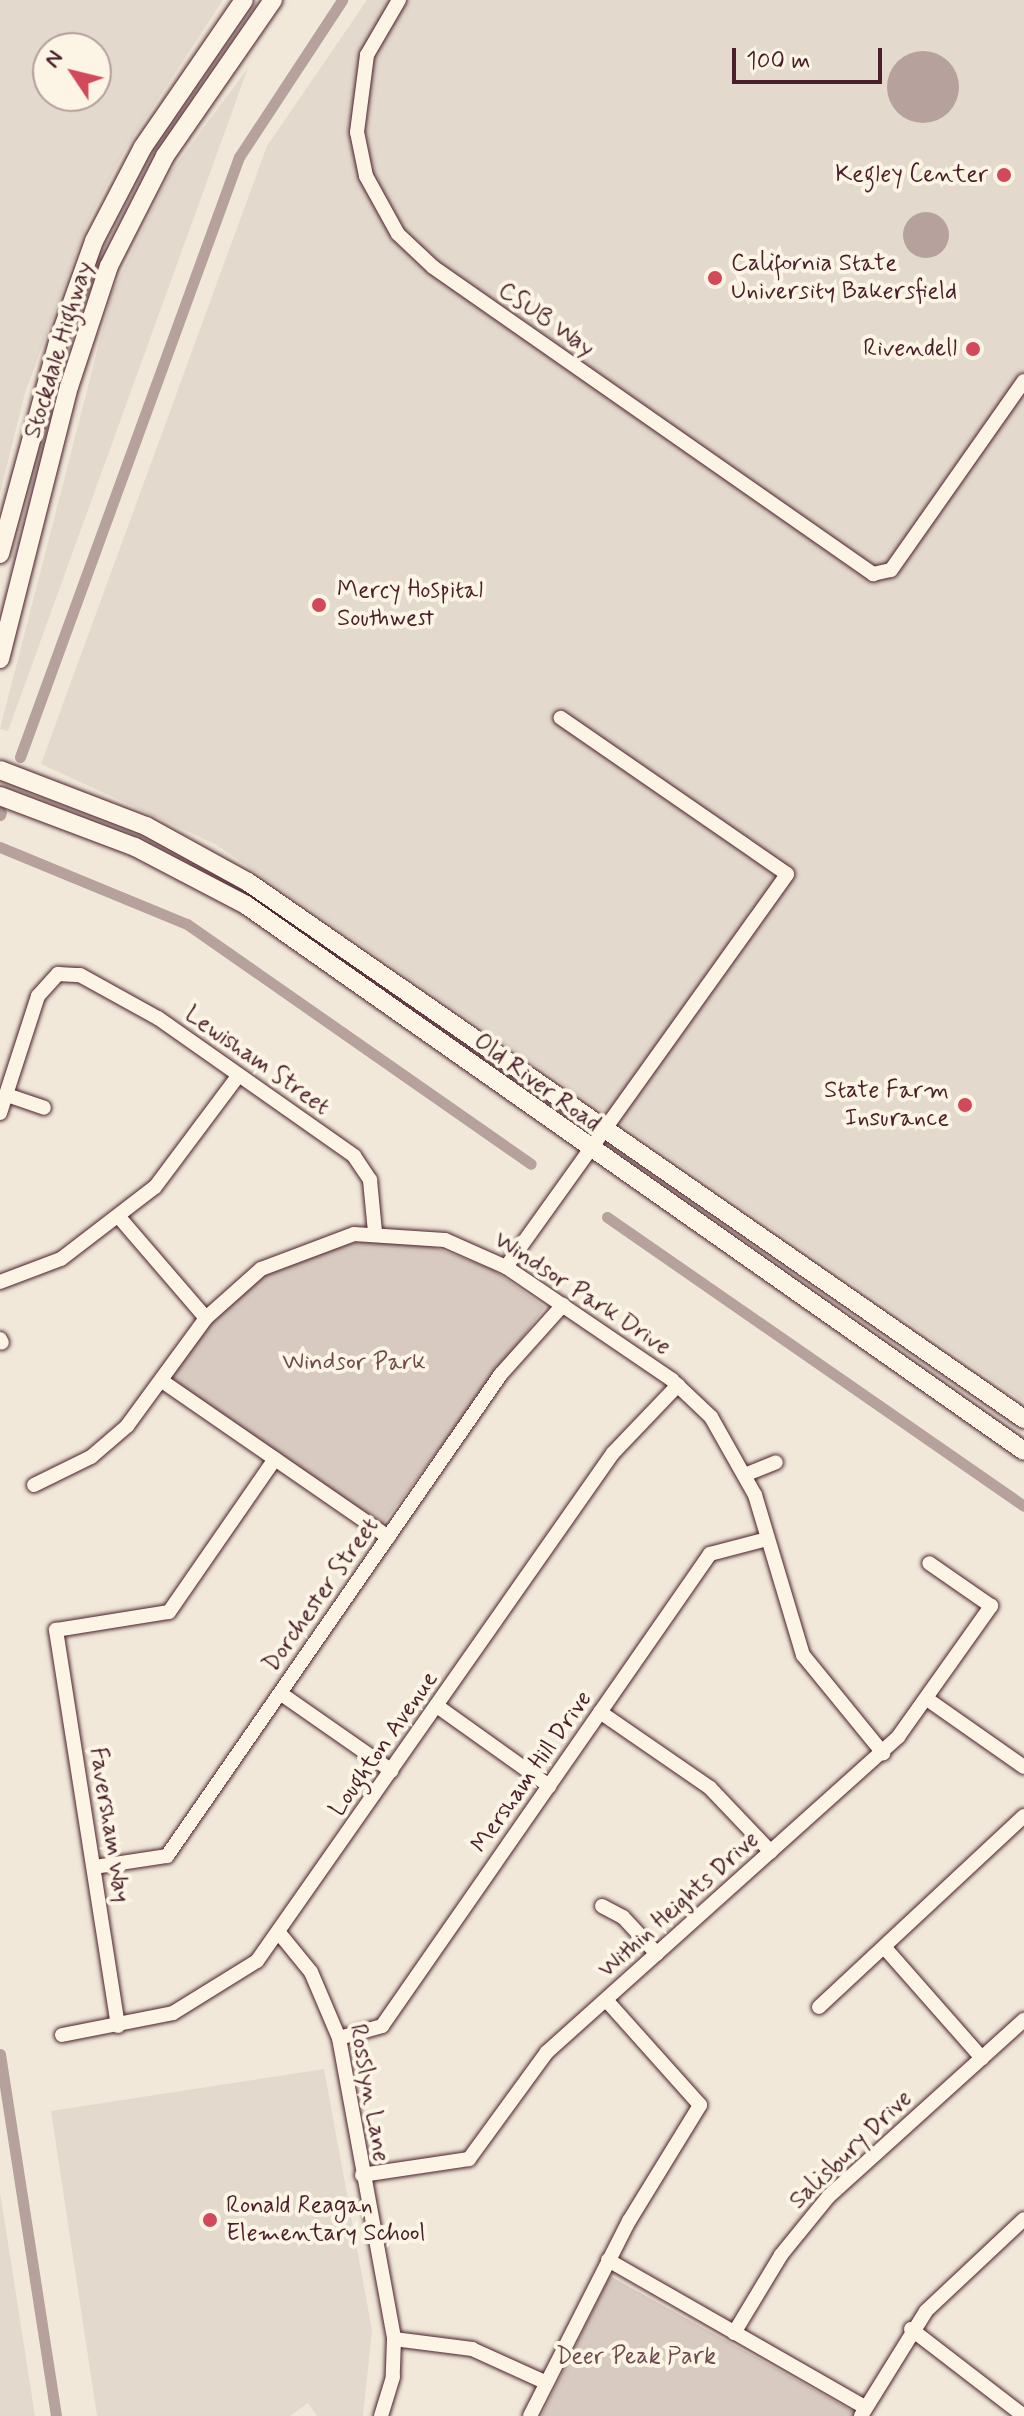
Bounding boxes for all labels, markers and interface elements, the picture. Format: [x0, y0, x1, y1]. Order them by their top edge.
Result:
north arrow [32, 32, 112, 112]
scale bar [736, 32, 886, 82]
text: N [38, 45, 70, 73]
text: 100 m [746, 46, 810, 77]
place label: Kegley Center [839, 161, 988, 189]
marker: Kegley Center [995, 166, 1013, 184]
place label: California State University Bakersfield [731, 250, 957, 306]
street label: Stockdale Highway [18, 258, 100, 442]
marker: California State University Bakersfield [706, 269, 724, 287]
street label: CSUB Way [491, 276, 601, 364]
place label: Rivendell [863, 335, 957, 363]
marker: Rivendell [964, 340, 982, 358]
place label: Mercy Hospital Southwest [337, 577, 493, 633]
marker: Mercy Hospital Southwest [308, 594, 330, 616]
street label: Lewisham Street [177, 999, 337, 1123]
street label: Old River Road [469, 1028, 605, 1138]
place label: State Farm Insurance [827, 1077, 949, 1133]
marker: State Farm Insurance [956, 1096, 974, 1114]
street label: Windsor Park Drive [492, 1228, 672, 1360]
park label: Windsor Park [285, 1349, 423, 1377]
street label: Dorchester Street [256, 1511, 386, 1679]
street label: Loughton Avenue [323, 1665, 445, 1823]
street label: Mersham Hill Drive [465, 1685, 599, 1859]
street label: Faversham Way [82, 1743, 136, 1907]
street label: Within Heights Drive [593, 1825, 765, 1985]
street label: Rosslyn Lane [343, 2022, 395, 2164]
street label: Salisbury Drive [784, 2085, 918, 2215]
place label: Ronald Reagan Elementary School [226, 2192, 425, 2248]
marker: Ronald Reagan Elementary School [201, 2211, 219, 2229]
park label: Deer Peak Park [557, 2343, 715, 2371]

